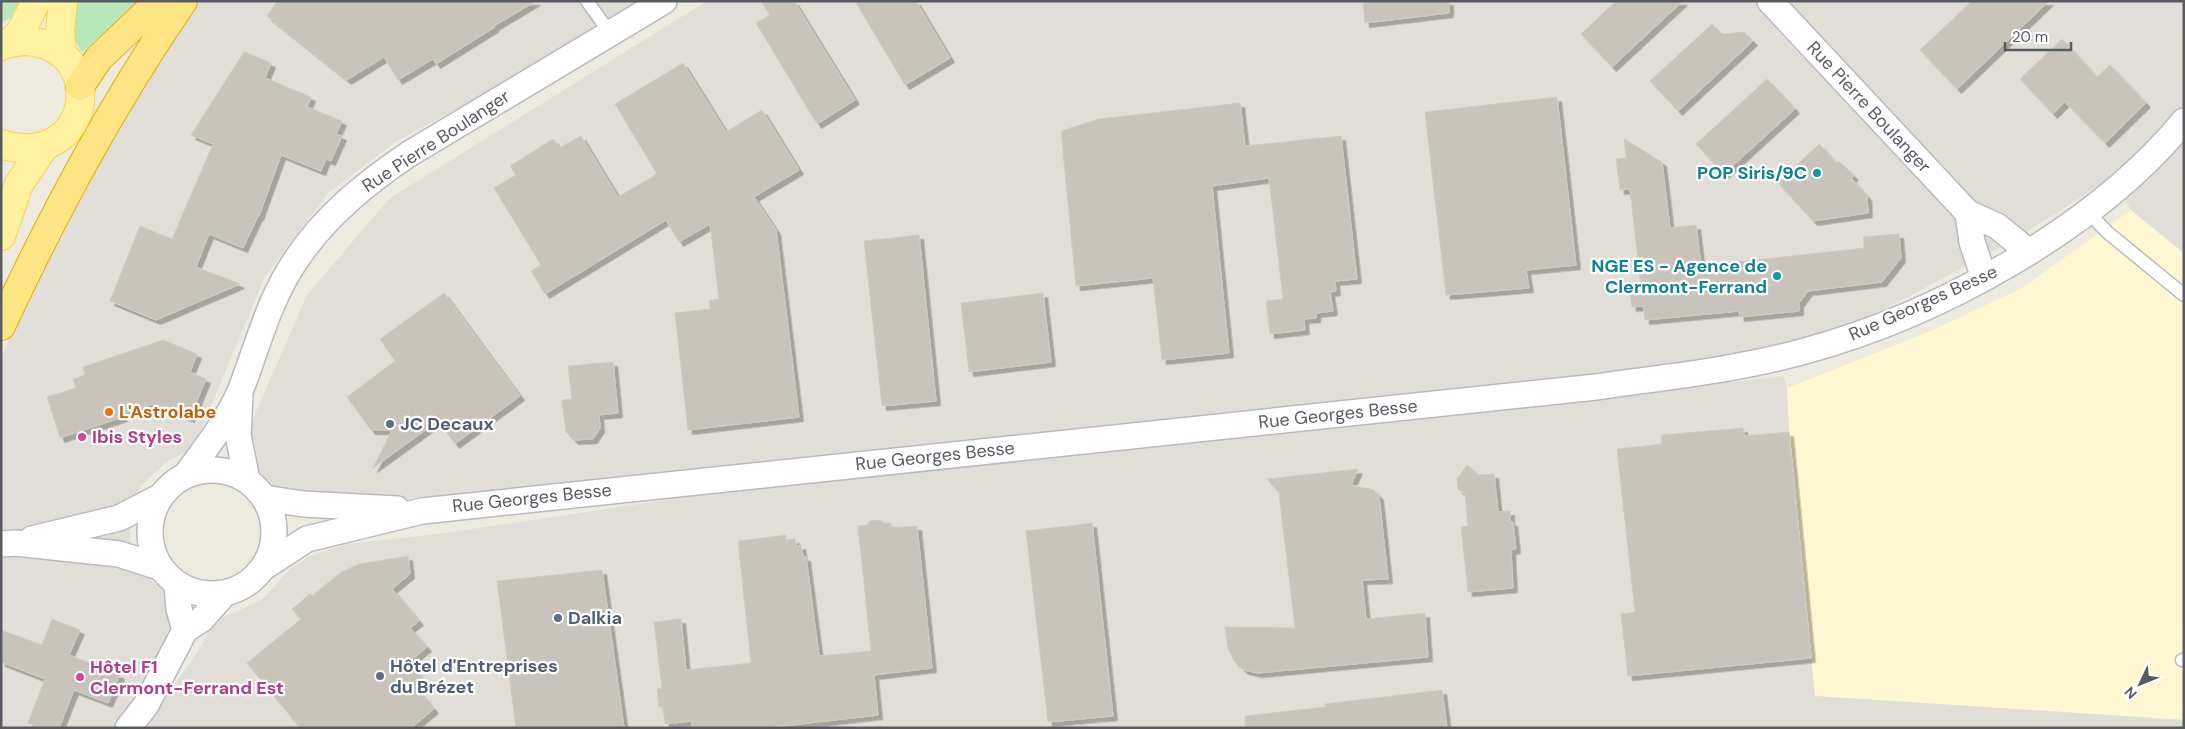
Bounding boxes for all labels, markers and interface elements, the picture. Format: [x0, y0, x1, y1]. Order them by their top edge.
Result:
scale bar [2005, 20, 2071, 52]
text: 20 m [2012, 27, 2048, 47]
street label: Rue Pierre Boulanger [1802, 36, 1937, 178]
street label: Rue Pierre Boulanger [358, 84, 515, 198]
place label: POP Siris/9C [1697, 161, 1807, 185]
marker: POP Siris/9C [1811, 167, 1823, 179]
place label: NGE ES - Agence de Clermont-Ferrand [1591, 254, 1767, 299]
street label: Rue Georges Besse [1845, 259, 2001, 347]
marker: NGE ES - Agence de Clermont-Ferrand [1771, 270, 1783, 282]
street label: Rue Georges Besse [1257, 394, 1419, 434]
place label: L'Astrolabe [119, 400, 217, 424]
marker: L'Astrolabe [103, 406, 115, 418]
place label: JC Decaux [400, 412, 494, 436]
marker: JC Decaux [384, 418, 396, 430]
place label: Ibis Styles [92, 425, 182, 449]
marker: Ibis Styles [76, 431, 88, 443]
street label: Rue Georges Besse [854, 436, 1016, 476]
street label: Rue Georges Besse [451, 478, 613, 518]
place label: Dalkia [568, 606, 622, 630]
marker: Dalkia [552, 612, 564, 624]
place label: Hôtel d'Entreprises du Brézet [390, 654, 558, 699]
place label: Hôtel F1 Clermont-Ferrand Est [90, 655, 284, 700]
north arrow [2115, 659, 2165, 709]
marker: Hôtel d'Entreprises du Brézet [374, 670, 386, 682]
marker: Hôtel F1 Clermont-Ferrand Est [74, 671, 86, 683]
text: N [2120, 683, 2141, 703]

